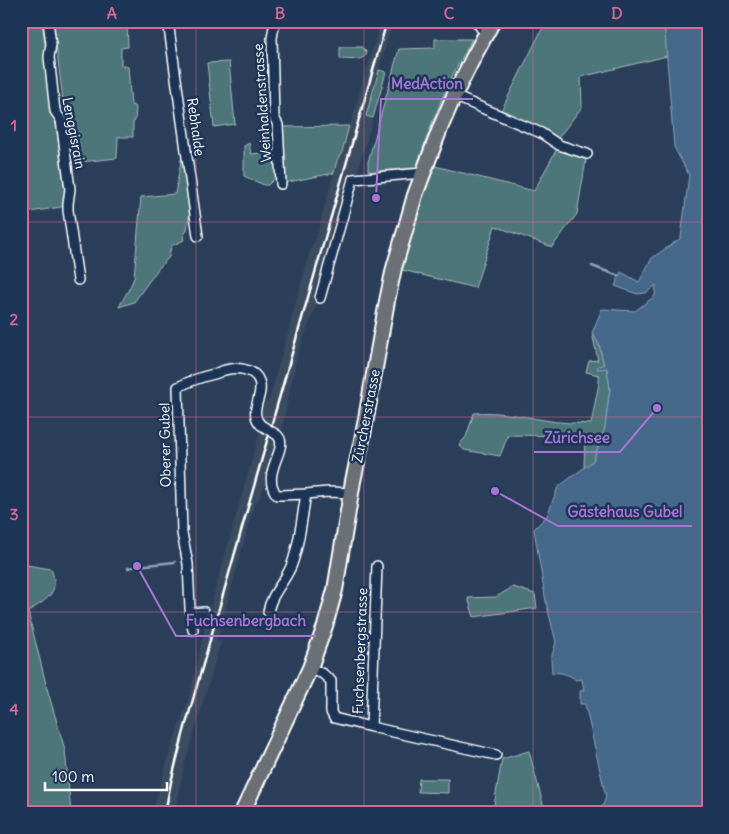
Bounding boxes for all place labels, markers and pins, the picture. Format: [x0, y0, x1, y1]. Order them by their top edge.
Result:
callout: MedAction [381, 69, 473, 99]
callout: Zürichsee [534, 422, 620, 452]
callout: Gästehaus Gubel [558, 496, 692, 526]
callout: Fuchsenbergbach [176, 606, 316, 636]

